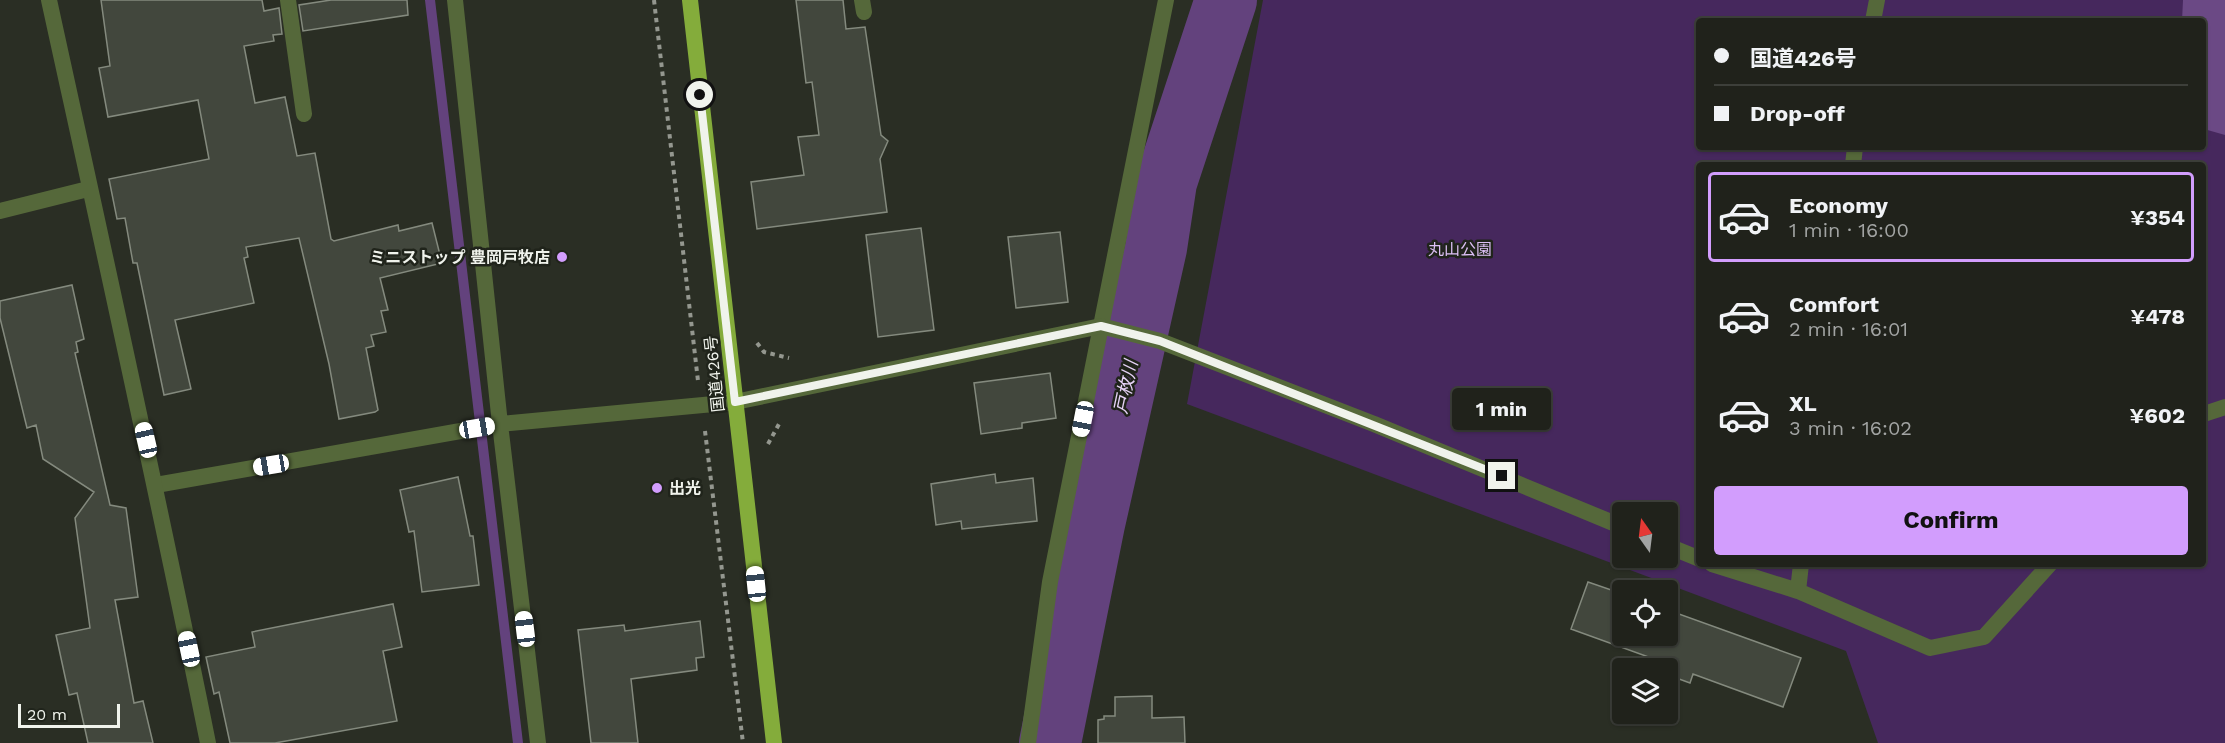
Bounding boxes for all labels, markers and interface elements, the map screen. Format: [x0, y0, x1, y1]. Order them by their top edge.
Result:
text: 国道426号 [1750, 46, 1857, 71]
route start [686, 81, 713, 108]
text: Drop-off [1750, 101, 1845, 126]
icon: car [1717, 190, 1771, 244]
text: Economy [1789, 193, 1888, 218]
text: ¥354 [2130, 205, 2185, 230]
text: 1 min · 16:00 [1789, 218, 1909, 242]
park label: 丸山公園 [1428, 240, 1492, 259]
place label: ミニストップ 豊岡戸牧店 [369, 248, 550, 267]
marker: ミニストップ 豊岡戸牧店 [555, 250, 569, 264]
icon: car [1717, 289, 1771, 343]
text: Comfort [1789, 292, 1879, 317]
text: ¥478 [2131, 304, 2185, 329]
text: 2 min · 16:01 [1789, 317, 1908, 341]
street label: 国道426号 [701, 335, 728, 413]
water label: 戸枚川 [1110, 356, 1142, 415]
icon: car [1717, 388, 1771, 442]
callout: 1 min [1452, 389, 1552, 431]
text: XL [1789, 391, 1817, 416]
text: 1 min [1476, 397, 1527, 421]
car [1071, 400, 1095, 438]
text: ¥602 [2130, 403, 2185, 428]
car [458, 416, 496, 440]
text: 3 min · 16:02 [1789, 416, 1912, 440]
car [133, 420, 159, 460]
car [252, 453, 290, 477]
route end [1488, 462, 1515, 489]
place label: 出光 [669, 479, 701, 498]
marker: 出光 [650, 481, 664, 495]
button: Confirm [1714, 486, 2188, 555]
north arrow [1612, 502, 1678, 568]
map controls [1612, 502, 1678, 724]
car [745, 565, 767, 603]
button: locate [1612, 580, 1678, 646]
car [514, 610, 536, 648]
car [176, 630, 202, 668]
button: layers [1612, 658, 1678, 724]
scale bar [18, 701, 120, 728]
text: 20 m [27, 705, 67, 724]

